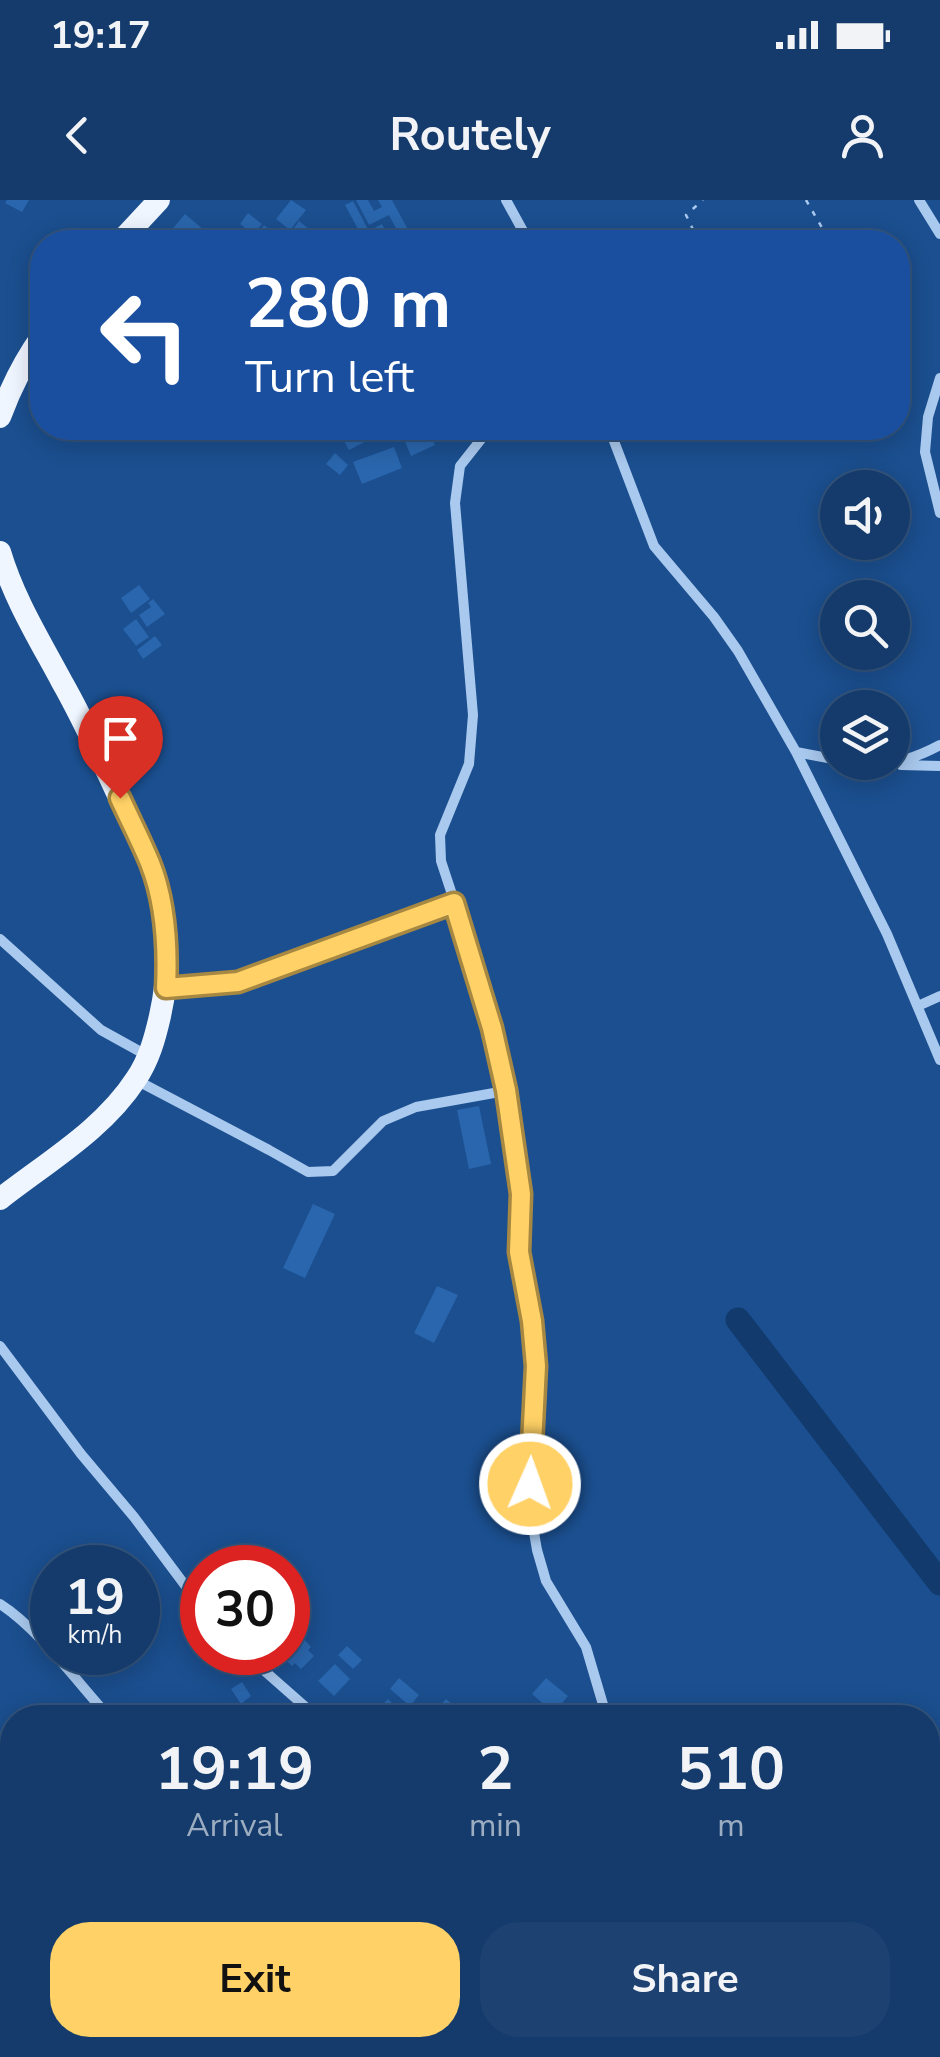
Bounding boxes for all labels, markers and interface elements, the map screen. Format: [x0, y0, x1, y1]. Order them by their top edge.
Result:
text: 19:17 [50, 10, 151, 61]
text: Routely [389, 105, 551, 166]
icon: back [50, 108, 105, 163]
icon: person [835, 108, 890, 163]
text: 280 m [245, 256, 451, 352]
icon: left [80, 270, 210, 400]
text: Turn left [245, 347, 414, 408]
map controls [820, 470, 910, 780]
button: sound [820, 470, 910, 560]
button: search [820, 580, 910, 670]
button: layers [820, 690, 910, 780]
pin [78, 696, 163, 799]
icon: arrive [93, 711, 148, 766]
position arrow [478, 1432, 582, 1536]
speed limit sign: 30 [180, 1545, 310, 1675]
text: 19 [65, 1563, 125, 1632]
text: km/h [67, 1618, 123, 1652]
text: 19:19 [155, 1728, 314, 1810]
text: 2 [477, 1728, 513, 1810]
text: 510 [677, 1728, 785, 1810]
text: Arrival [186, 1804, 283, 1847]
text: min [469, 1804, 522, 1847]
text: m [717, 1804, 745, 1847]
button: Exit [50, 1922, 460, 2037]
button: Share [480, 1922, 890, 2037]

